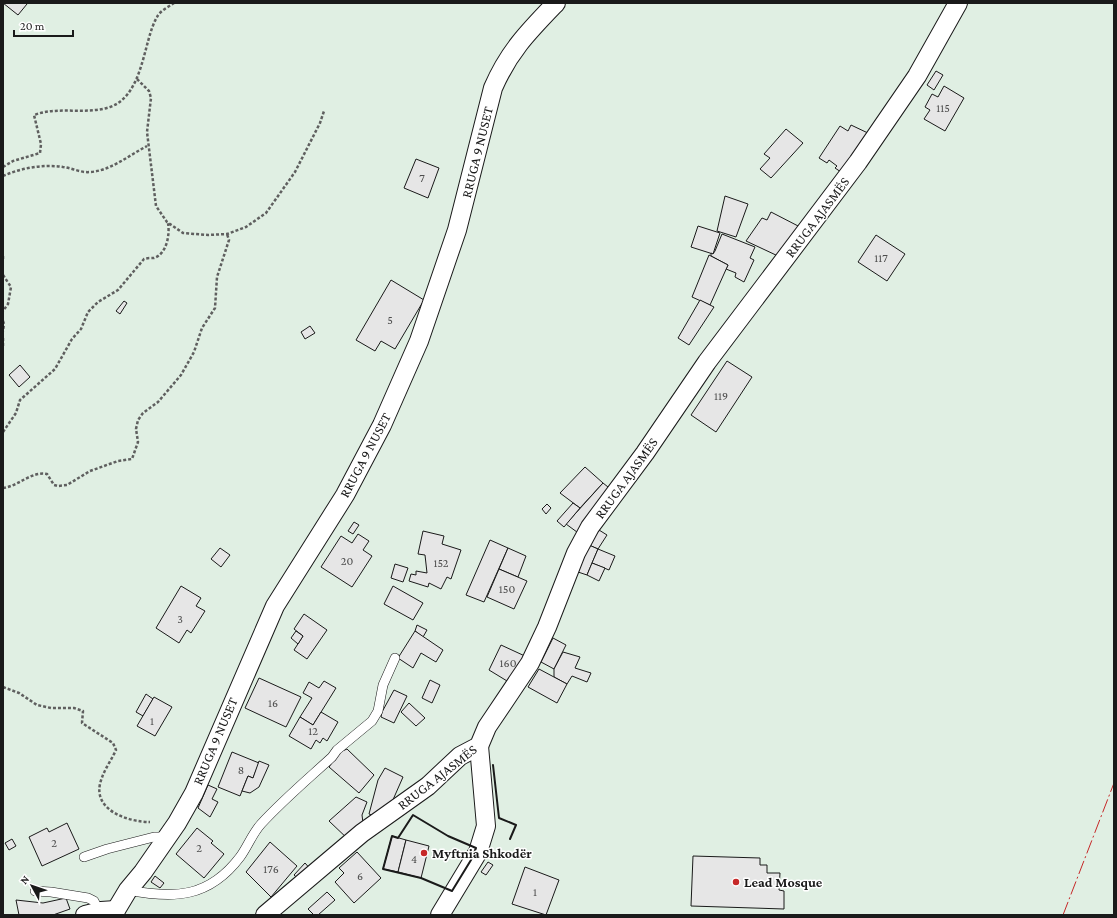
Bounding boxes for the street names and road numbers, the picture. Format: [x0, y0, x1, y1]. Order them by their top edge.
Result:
street label: RRUGA 9 NUSET [458, 104, 496, 199]
street label: RRUGA AJASMËS [782, 173, 853, 260]
street label: RRUGA 9 NUSET [336, 410, 394, 500]
street label: RRUGA AJASMËS [591, 434, 661, 522]
street label: RRUGA 9 NUSET [189, 694, 241, 787]
street label: RRUGA AJASMËS [394, 741, 480, 813]

